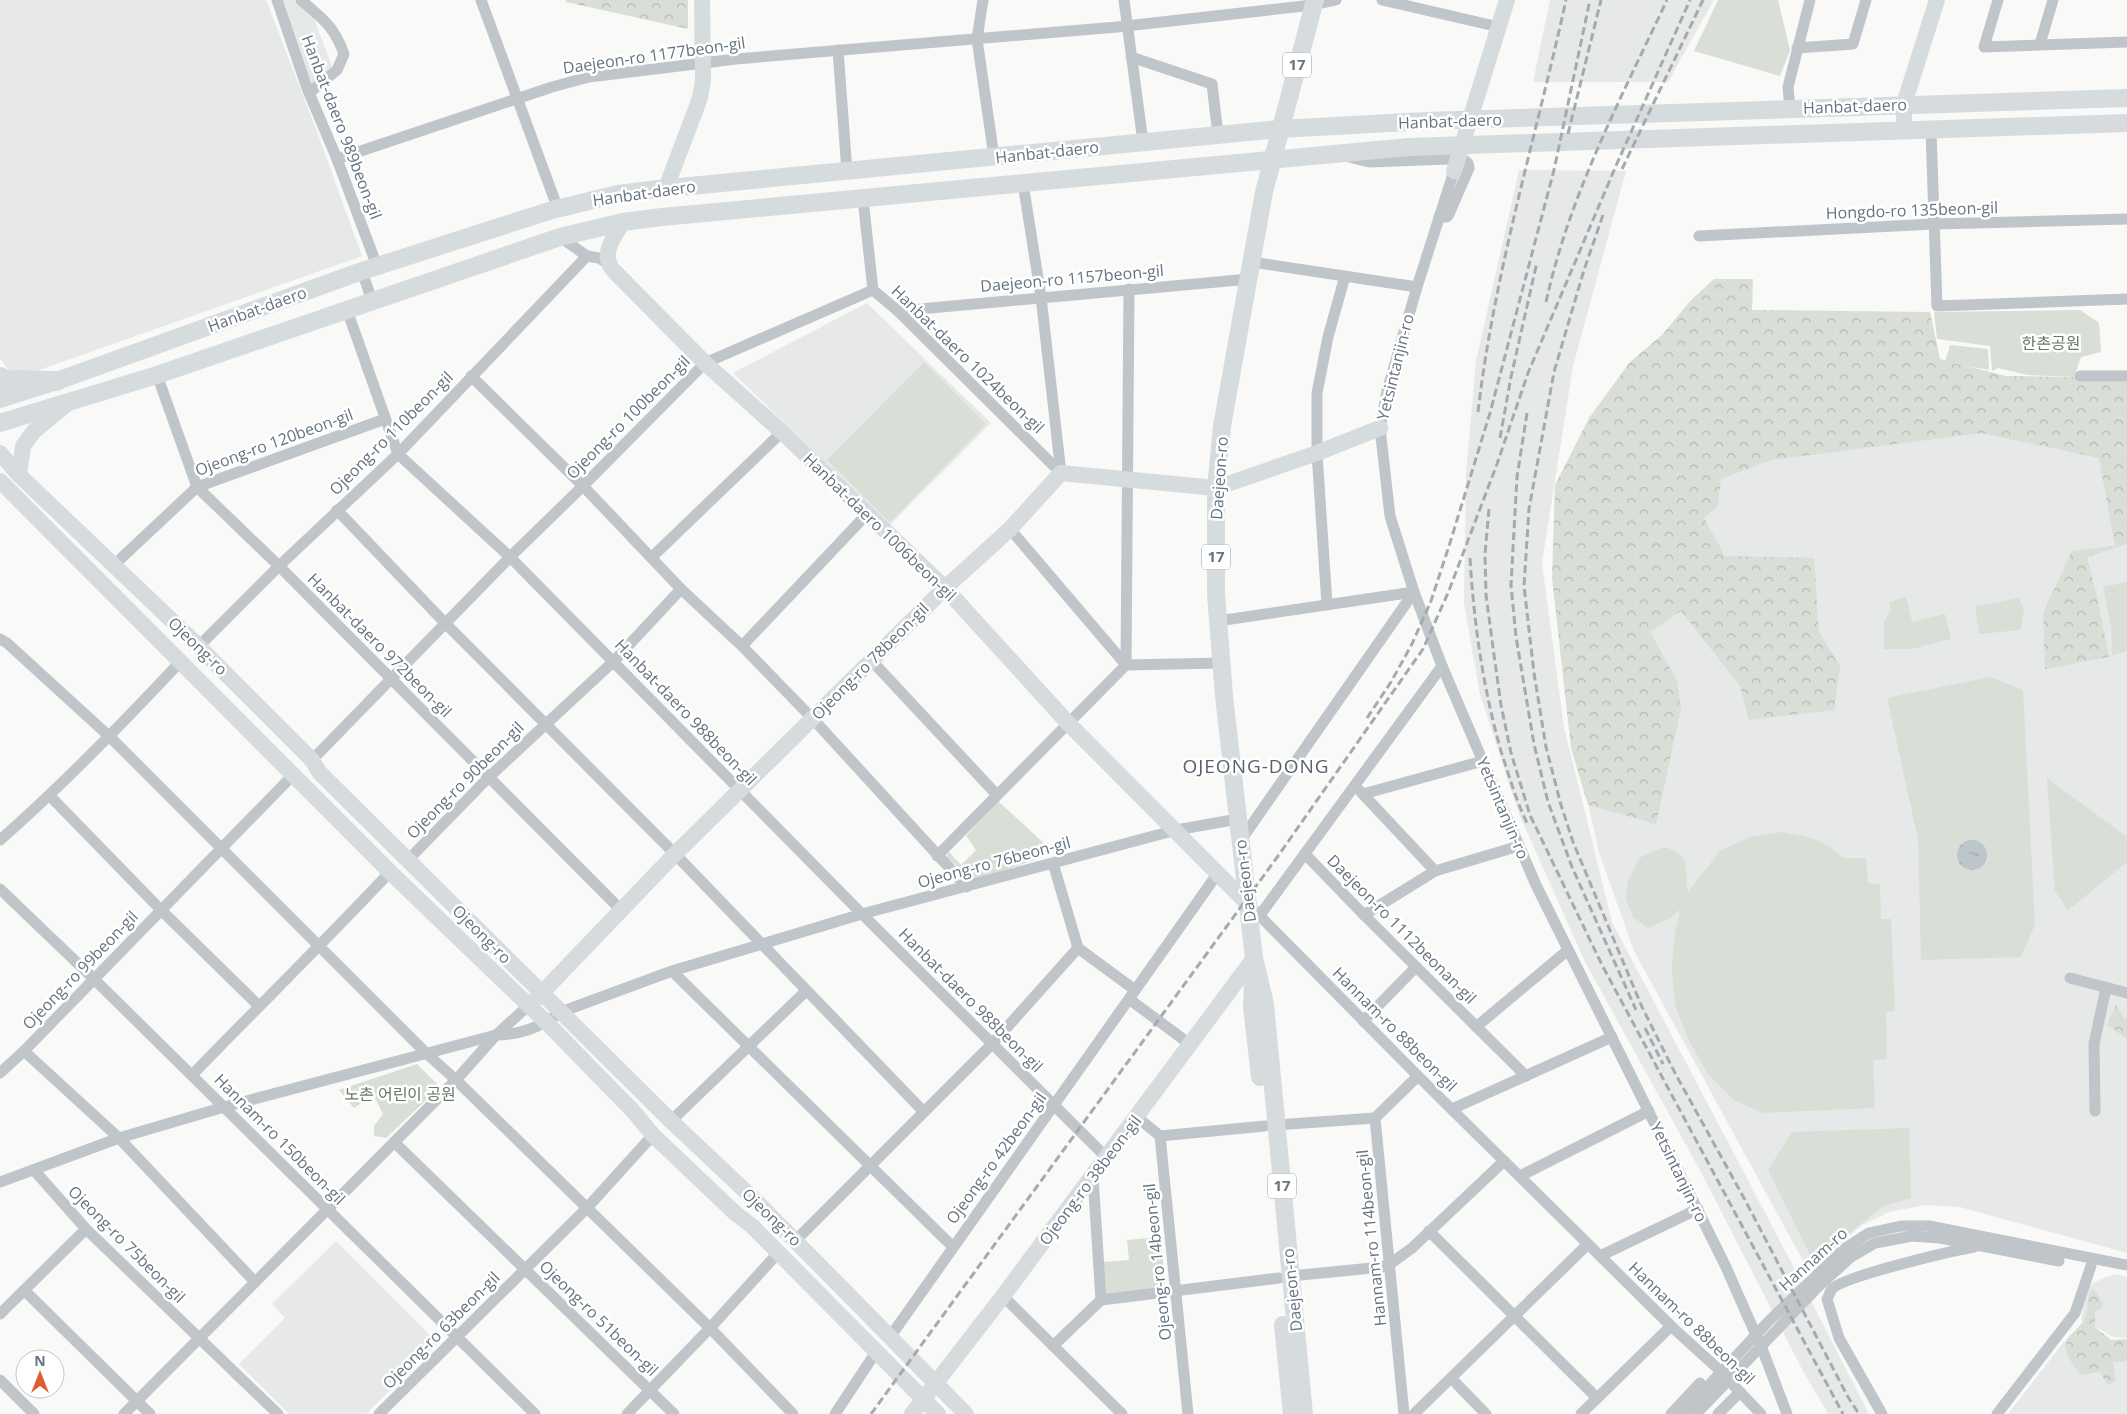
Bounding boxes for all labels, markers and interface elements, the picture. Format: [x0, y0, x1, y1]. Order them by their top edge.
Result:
street label: Daejeon-ro 1177beon-gil [561, 31, 747, 79]
street label: Hanbat-daero 989beon-gil [297, 32, 387, 222]
road number: 17 [1283, 52, 1311, 78]
street label: Hanbat-daero [1803, 93, 1907, 119]
street label: Hanbat-daero [1398, 108, 1502, 134]
street label: Hanbat-daero [994, 136, 1100, 168]
street label: Hanbat-daero [591, 175, 697, 211]
street label: Hongdo-ro 135beon-gil [1825, 196, 1999, 224]
street label: Daejeon-ro 1157beon-gil [979, 259, 1165, 297]
street label: Hanbat-daero 1024beon-gil [887, 280, 1049, 438]
street label: Hanbat-daero [204, 281, 310, 337]
street label: Yetsintanjin-ro [1371, 312, 1419, 422]
park label: 한촌공원 [2022, 332, 2080, 354]
street label: Ojeong-ro 100beon-gil [561, 350, 695, 484]
street label: Ojeong-ro 110beon-gil [324, 366, 458, 500]
street label: Ojeong-ro 120beon-gil [192, 403, 356, 481]
street label: Daejeon-ro [1205, 436, 1233, 520]
street label: Hanbat-daero 1006beon-gil [799, 448, 961, 606]
road number: 17 [1202, 544, 1230, 570]
street label: Hanbat-daero 972beon-gil [303, 568, 457, 722]
street label: Ojeong-ro 78beon-gil [807, 598, 933, 724]
street label: Ojeong-ro [163, 612, 233, 680]
street label: Hanbat-daero 988beon-gil [610, 634, 762, 790]
street label: Ojeong-ro 90beon-gil [402, 717, 528, 843]
district label: OJEONG-DONG [1182, 753, 1330, 779]
street label: Yetsintanjin-ro [1472, 754, 1534, 862]
street label: Ojeong-ro 76beon-gil [915, 831, 1073, 893]
street label: Daejeon-ro [1229, 838, 1261, 924]
street label: Daejeon-ro 1112beonan-gil [1323, 850, 1481, 1008]
street label: Ojeong-ro [448, 900, 516, 968]
street label: Ojeong-ro 99beon-gil [17, 906, 143, 1034]
street label: Hanbat-daero 988beon-gil [894, 923, 1048, 1077]
street label: Hannam-ro 88beon-gil [1328, 962, 1462, 1096]
street label: Hannam-ro 150beon-gil [210, 1069, 350, 1209]
park label: 노촌 어린이 공원 [344, 1083, 456, 1105]
street label: Ojeong-ro 42beon-gil [941, 1088, 1051, 1228]
street label: Ojeong-ro 38beon-gil [1034, 1110, 1146, 1250]
street label: Yetsintanjin-ro [1645, 1118, 1713, 1226]
street label: Hannam-ro 114beon-gil [1351, 1149, 1391, 1327]
road number: 17 [1268, 1174, 1296, 1198]
street label: Ojeong-ro 75beon-gil [64, 1181, 190, 1307]
street label: Ojeong-ro [737, 1183, 807, 1251]
street label: Ojeong-ro 14beon-gil [1138, 1183, 1176, 1341]
street label: Hannam-ro [1774, 1222, 1852, 1296]
street label: Daejeon-ro [1277, 1247, 1307, 1333]
street label: Ojeong-ro 51beon-gil [535, 1255, 663, 1381]
street label: Hannam-ro 88beon-gil [1624, 1257, 1760, 1389]
street label: Ojeong-ro 63beon-gil [378, 1267, 504, 1393]
north arrow [15, 1349, 65, 1399]
text: N [34, 1351, 46, 1370]

